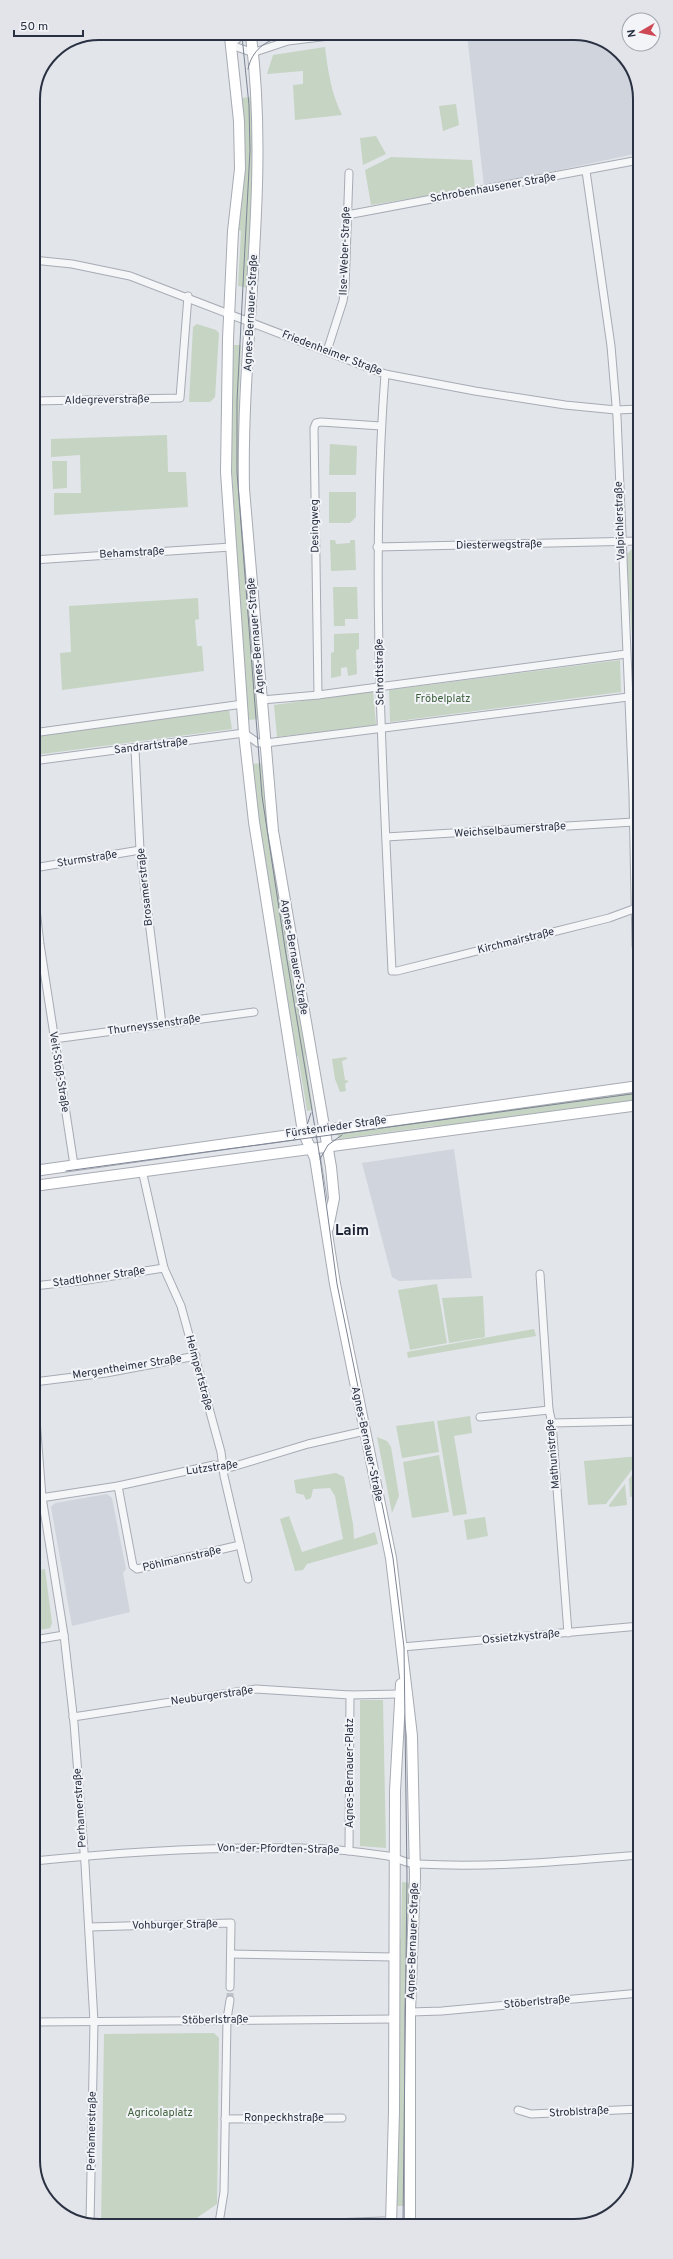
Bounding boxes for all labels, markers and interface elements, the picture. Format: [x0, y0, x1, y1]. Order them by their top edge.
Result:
scale bar [14, 12, 83, 38]
north arrow [621, 12, 661, 52]
text: 50 m [20, 19, 48, 35]
text: N [625, 28, 640, 38]
street label: Schrobenhausener Straße [429, 170, 557, 206]
street label: Ilse-Weber-Straße [336, 206, 354, 296]
street label: Agnes-Bernauer-Straße [241, 254, 261, 372]
street label: Friedenheimer Straße [280, 327, 384, 379]
street label: Aldegreverstraße [64, 392, 150, 408]
street label: Valpichlerstraße [612, 481, 628, 561]
street label: Desingweg [308, 499, 322, 553]
street label: Diesterwegstraße [456, 537, 542, 553]
street label: Behamstraße [99, 544, 165, 562]
street label: Agnes-Bernauer-Straße [244, 577, 268, 695]
street label: Schrottstraße [372, 638, 388, 706]
park label: Fröbelplatz [415, 692, 471, 706]
street label: Sandrartstraße [113, 735, 189, 757]
street label: Weichselbaumerstraße [454, 819, 566, 841]
street label: Sturmstraße [56, 847, 118, 871]
street label: Brosamerstraße [134, 847, 156, 927]
street label: Agnes-Bernauer-Straße [277, 898, 311, 1016]
street label: Kirchmairstraße [476, 925, 556, 957]
street label: Thurneyssenstraße [107, 1012, 201, 1038]
street label: Veit-Stoß-Straße [46, 1030, 72, 1114]
street label: Fürstenrieder Straße [285, 1113, 388, 1141]
district label: Laim [335, 1222, 369, 1241]
street label: Stadtlohner Straße [52, 1264, 146, 1290]
street label: Helmpertstraße [182, 1334, 216, 1412]
street label: Mergentheimer Straße [71, 1351, 183, 1383]
street label: Agnes-Bernauer-Straße [348, 1385, 386, 1503]
street label: Mathunistraße [543, 1418, 563, 1490]
street label: Lutzstraße [185, 1457, 239, 1479]
street label: Pöhlmannstraße [141, 1543, 223, 1575]
street label: Ossietzkystraße [481, 1627, 561, 1647]
street label: Neuburgerstraße [170, 1683, 254, 1709]
street label: Agnes-Bernauer-Platz [343, 1718, 357, 1828]
street label: Perhamerstraße [70, 1768, 90, 1848]
street label: Von-der-Pfordten-Straße [217, 1841, 339, 1857]
street label: Agnes-Bernauer-Straße [404, 1882, 422, 2000]
street label: Vohburger Straße [132, 1917, 218, 1933]
street label: Stöberlstraße [503, 1992, 571, 2012]
street label: Stöberlstraße [182, 2012, 249, 2028]
street label: Perhamerstraße [84, 2091, 100, 2171]
street label: Stroblstraße [549, 2103, 609, 2121]
park label: Agricolaplatz [127, 2106, 193, 2120]
street label: Ronpeckhstraße [244, 2111, 324, 2125]

